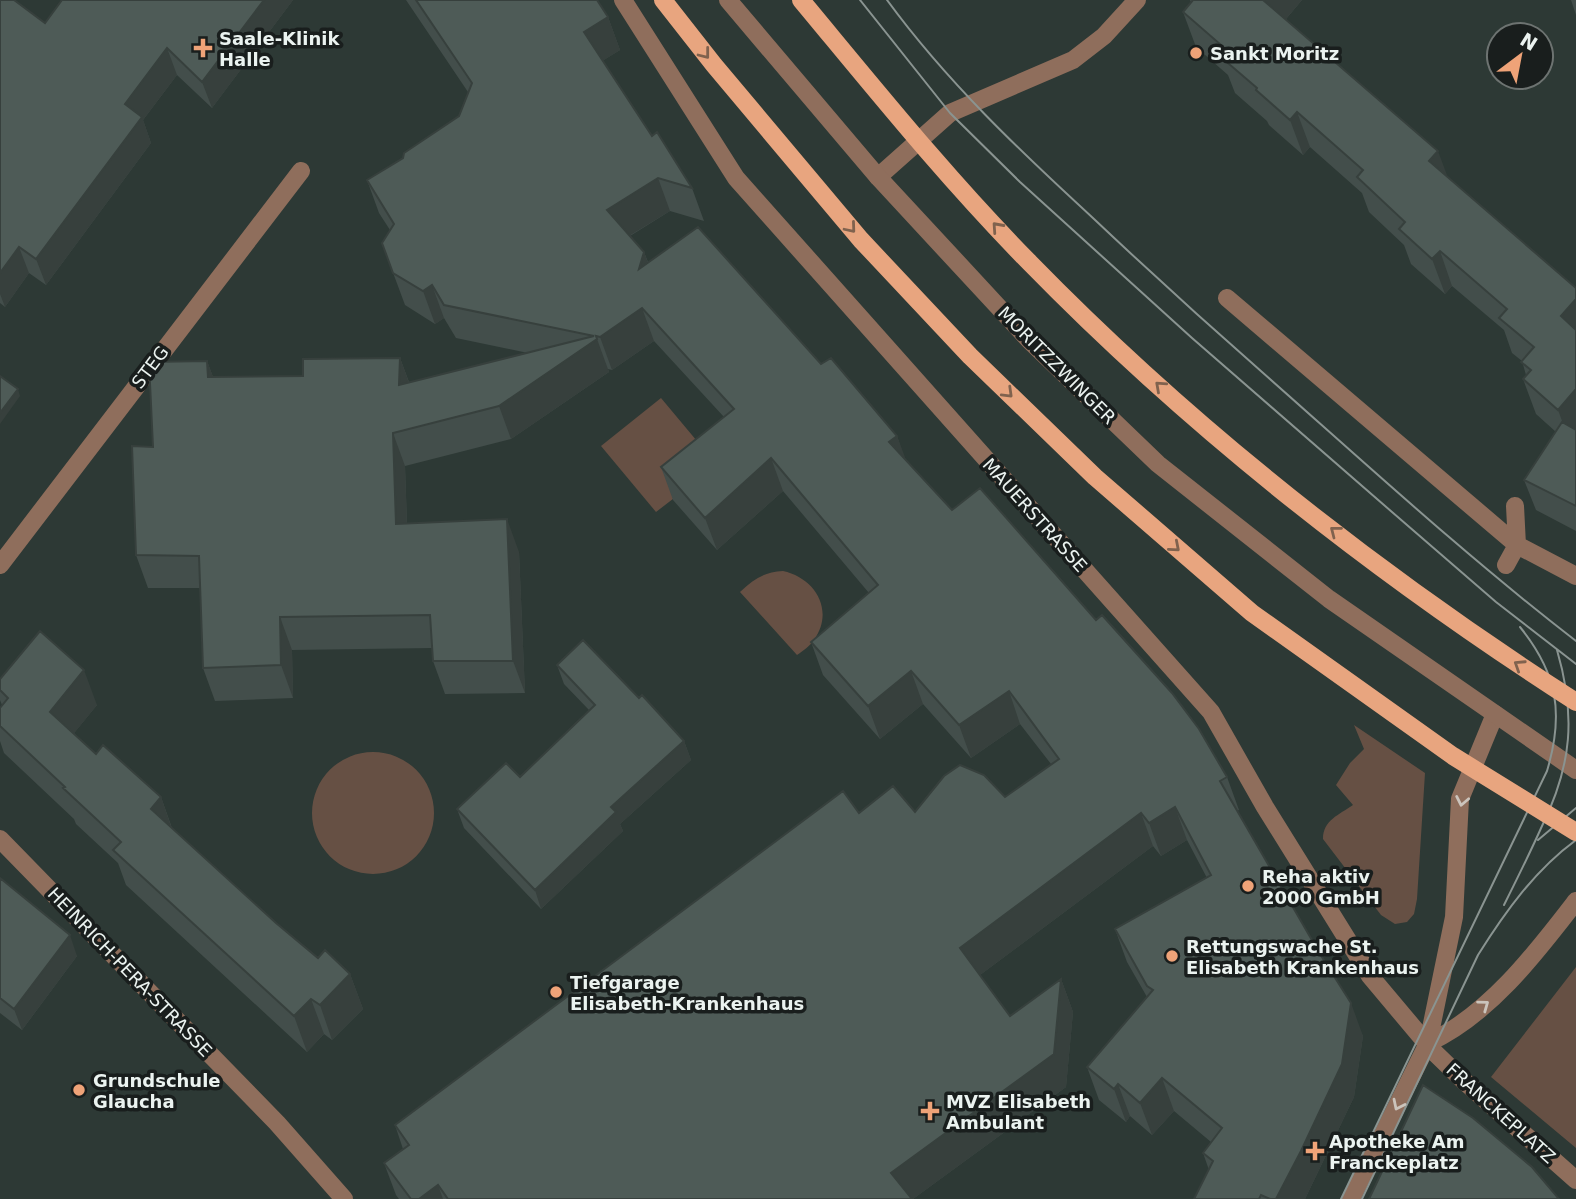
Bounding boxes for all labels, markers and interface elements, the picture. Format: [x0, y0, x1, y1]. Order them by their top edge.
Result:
north arrow [1485, 21, 1555, 91]
place label: Saale-Klinik Halle [219, 28, 340, 70]
text: N [1516, 28, 1542, 55]
marker: Saale-Klinik Halle [193, 38, 213, 58]
place label: Sankt Moritz [1210, 43, 1339, 64]
marker: Sankt Moritz [1188, 45, 1204, 61]
one-way arrow [697, 46, 710, 58]
one-way arrow [843, 220, 855, 233]
one-way arrow [993, 222, 1005, 235]
street label: MORITZZWINGER [994, 302, 1120, 428]
street label: STEG [127, 342, 173, 392]
one-way arrow [1155, 382, 1168, 394]
one-way arrow [1000, 384, 1013, 397]
street label: MAUERSTRASSE [978, 454, 1092, 576]
one-way arrow [1330, 527, 1342, 540]
one-way arrow [1167, 539, 1180, 551]
one-way arrow [1513, 661, 1526, 674]
one-way arrow [1455, 795, 1470, 807]
place label: Reha aktiv 2000 GmbH [1262, 866, 1380, 908]
marker: Reha aktiv 2000 GmbH [1240, 878, 1256, 894]
street label: HEINRICH-PERA-STRASSE [44, 883, 216, 1061]
place label: Rettungswache St. Elisabeth Krankenhaus [1186, 936, 1419, 978]
marker: Rettungswache St. Elisabeth Krankenhaus [1164, 948, 1180, 964]
place label: Tiefgarage Elisabeth-Krankenhaus [570, 972, 804, 1014]
marker: Tiefgarage Elisabeth-Krankenhaus [548, 984, 564, 1000]
one-way arrow [1476, 1001, 1489, 1013]
street label: FRANCKEPLATZ [1442, 1059, 1560, 1167]
place label: Grundschule Glaucha [93, 1070, 221, 1112]
marker: Grundschule Glaucha [71, 1082, 87, 1098]
place label: MVZ Elisabeth Ambulant [946, 1091, 1091, 1133]
one-way arrow [1392, 1098, 1406, 1110]
marker: MVZ Elisabeth Ambulant [920, 1101, 940, 1121]
place label: Apotheke Am Franckeplatz [1329, 1131, 1464, 1173]
marker: Apotheke Am Franckeplatz [1307, 1143, 1323, 1159]

